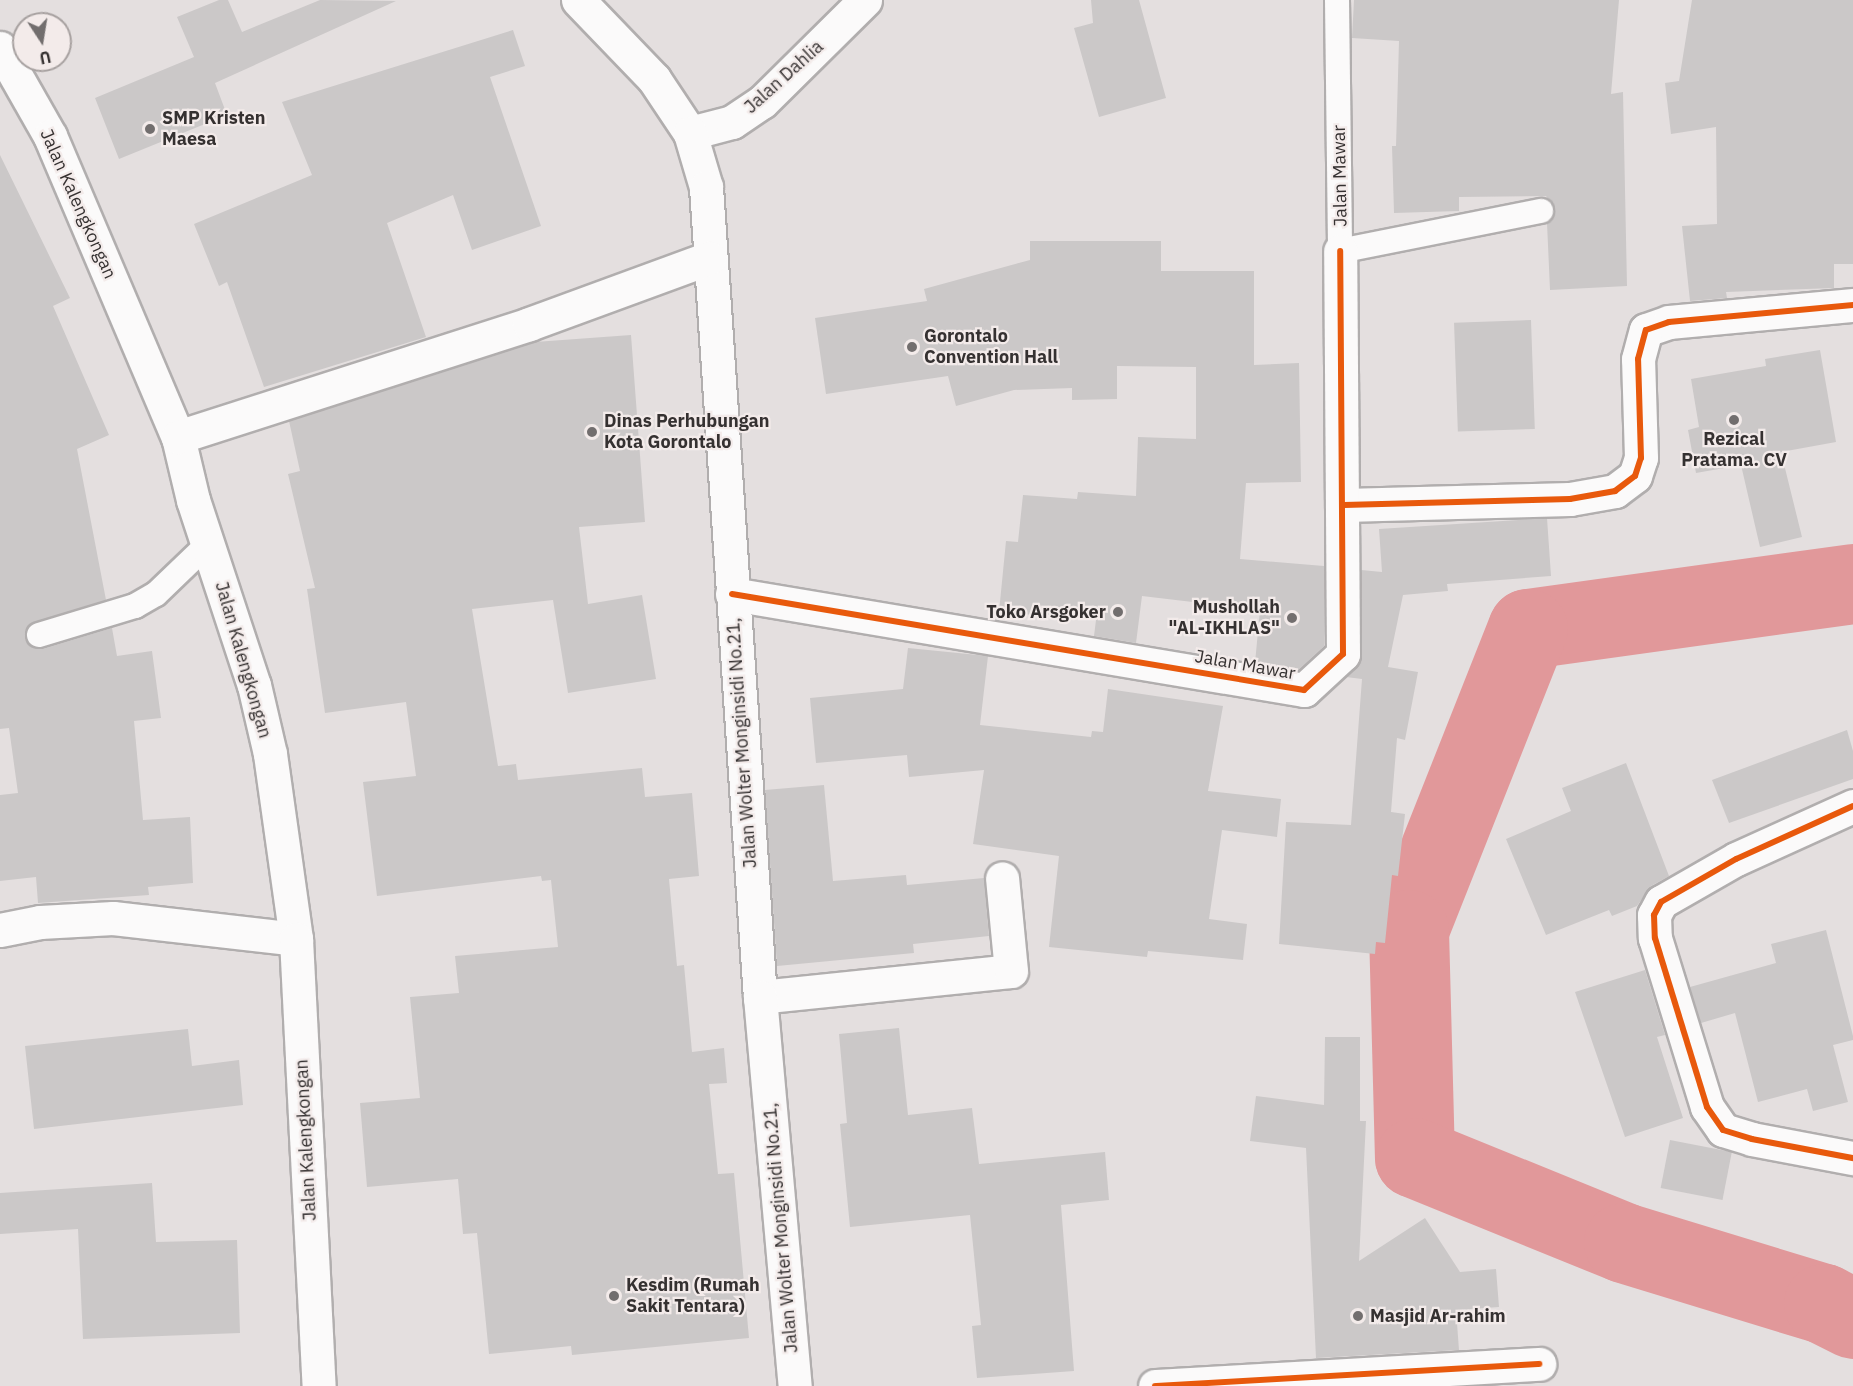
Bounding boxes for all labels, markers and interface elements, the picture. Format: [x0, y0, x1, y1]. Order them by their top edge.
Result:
north arrow [12, 12, 72, 72]
street label: Jalan Dahlia [740, 36, 828, 118]
text: U [38, 47, 53, 69]
place label: SMP Kristen Maesa [162, 108, 265, 150]
marker: SMP Kristen Maesa [143, 122, 157, 136]
street label: Jalan Mawar [1328, 125, 1352, 227]
street label: Jalan Kalengkongan [35, 126, 121, 282]
place label: Gorontalo Convention Hall [924, 326, 1058, 368]
marker: Gorontalo Convention Hall [905, 340, 919, 354]
place label: Dinas Perhubungan Kota Gorontalo [604, 411, 770, 454]
marker: Rezical Pratama. CV [1727, 413, 1741, 427]
marker: Dinas Perhubungan Kota Gorontalo [585, 425, 599, 439]
place label: Rezical Pratama. CV [1681, 429, 1787, 472]
street label: Jalan Kalengkongan [210, 579, 276, 741]
place label: Mushollah "AL-IKHLAS" [1168, 597, 1280, 640]
place label: Toko Arsgoker [986, 601, 1106, 623]
marker: Toko Arsgoker [1111, 605, 1125, 619]
marker: Mushollah "AL-IKHLAS" [1285, 611, 1299, 625]
street label: Jalan Wolter Monginsidi No.21, [722, 617, 762, 869]
street label: Jalan Mawar [1193, 646, 1297, 684]
street label: Jalan Kalengkongan [291, 1059, 321, 1221]
street label: Jalan Wolter Monginsidi No.21, [759, 1102, 803, 1354]
place label: Kesdim (Rumah Sakit Tentara) [626, 1275, 760, 1318]
marker: Kesdim (Rumah Sakit Tentara) [607, 1289, 621, 1303]
place label: Masjid Ar-rahim [1370, 1305, 1506, 1327]
marker: Masjid Ar-rahim [1351, 1309, 1365, 1323]

